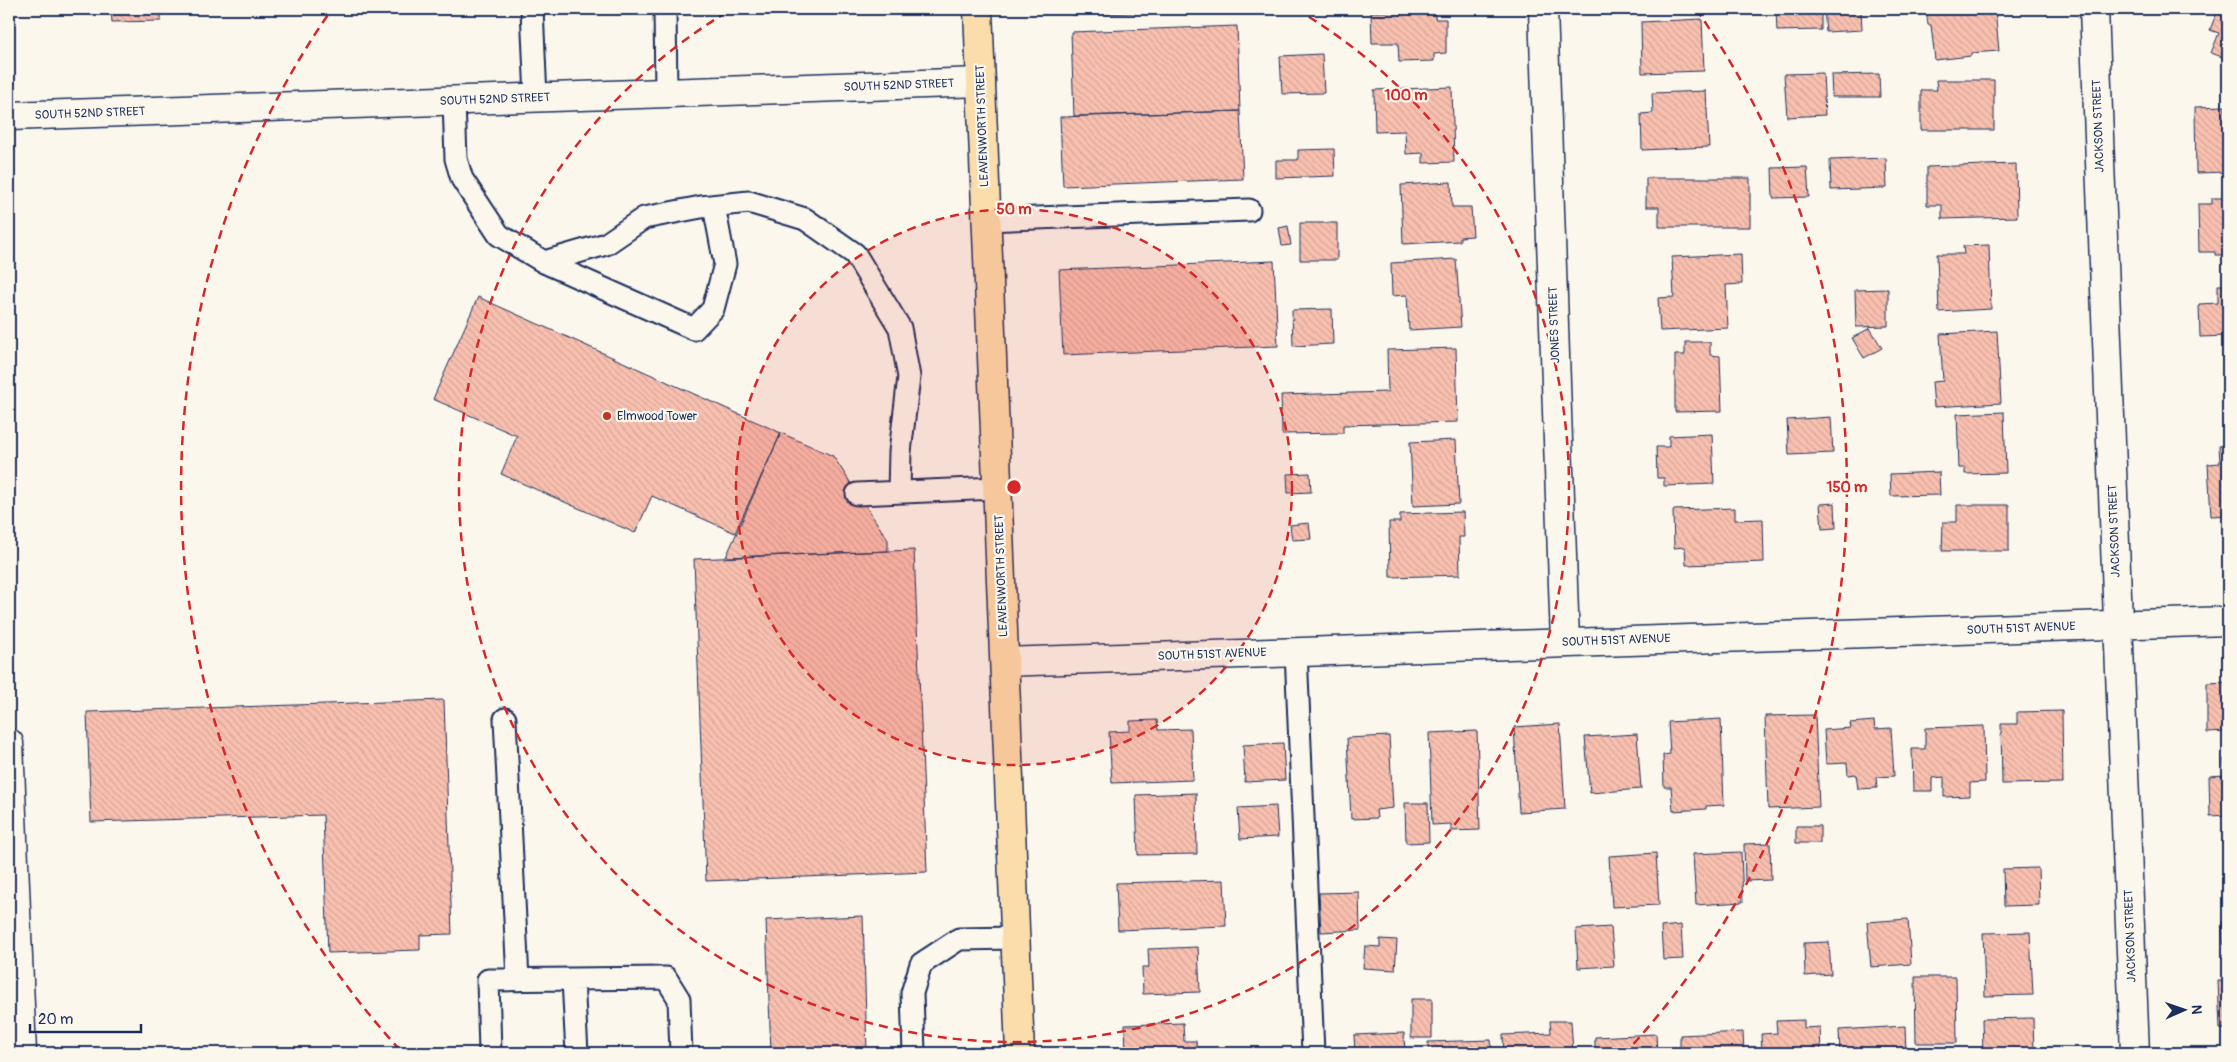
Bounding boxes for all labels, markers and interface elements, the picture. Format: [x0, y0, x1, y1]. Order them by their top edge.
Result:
street label: LEAVENWORTH STREET [973, 64, 992, 187]
street label: SOUTH 52ND STREET [843, 76, 955, 95]
street label: JACKSON STREET [2089, 79, 2108, 173]
text: 100 m [1385, 86, 1427, 105]
street label: SOUTH 52ND STREET [439, 90, 551, 109]
street label: SOUTH 52ND STREET [34, 104, 146, 123]
text: 50 m [997, 200, 1031, 219]
street label: JONES STREET [1546, 286, 1563, 364]
place label: Elmwood Tower [617, 409, 698, 424]
marker: Elmwood Tower [601, 410, 613, 422]
centre of rings [1005, 478, 1023, 496]
text: 150 m [1827, 478, 1867, 497]
street label: JACKSON STREET [2105, 484, 2124, 578]
street label: LEAVENWORTH STREET [992, 514, 1011, 637]
street label: SOUTH 51ST AVENUE [1966, 619, 2076, 638]
street label: SOUTH 51ST AVENUE [1561, 631, 1671, 650]
street label: SOUTH 51ST AVENUE [1157, 645, 1267, 664]
street label: JACKSON STREET [2121, 889, 2140, 983]
north arrow [2160, 984, 2210, 1034]
scale bar [30, 1002, 141, 1034]
text: N [2188, 1005, 2205, 1015]
text: 20 m [38, 1010, 73, 1029]

